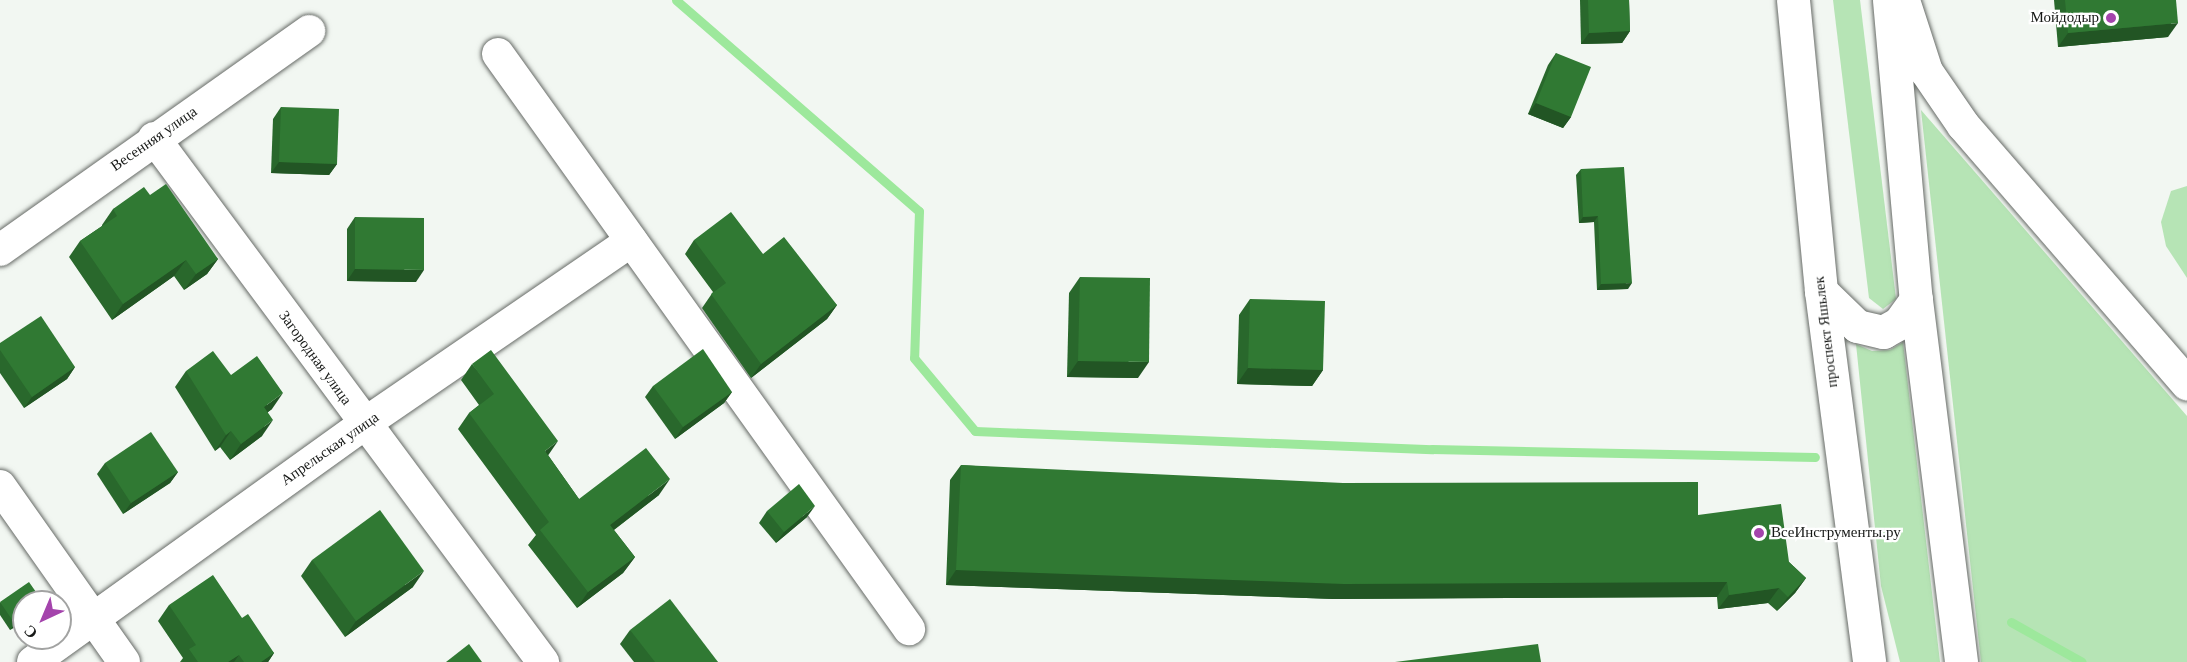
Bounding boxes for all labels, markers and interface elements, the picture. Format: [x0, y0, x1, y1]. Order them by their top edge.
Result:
place label: Мойдодыр [2031, 9, 2099, 27]
marker: Мойдодыр [2104, 11, 2118, 25]
street label: Весенняя улица [107, 103, 201, 175]
street label: проспект Яшьлек [1810, 275, 1842, 389]
street label: Загородная улица [275, 307, 355, 409]
street label: Апрельская улица [278, 409, 382, 489]
place label: ВсеИнструменты.ру [1771, 524, 1901, 542]
marker: ВсеИнструменты.ру [1752, 526, 1766, 540]
north arrow [12, 590, 72, 650]
text: С [20, 622, 41, 642]

